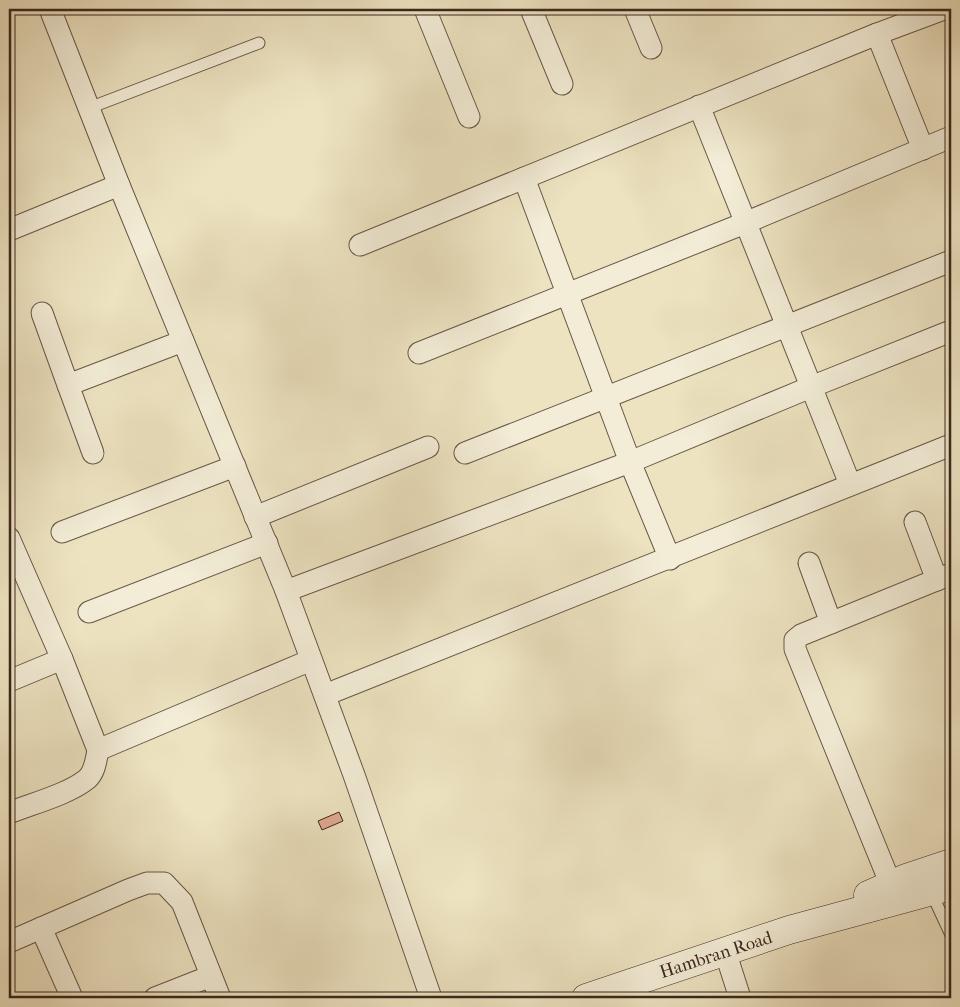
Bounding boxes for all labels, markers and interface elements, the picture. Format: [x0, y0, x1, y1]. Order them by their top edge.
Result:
street label: Hambran Road [657, 927, 775, 983]

